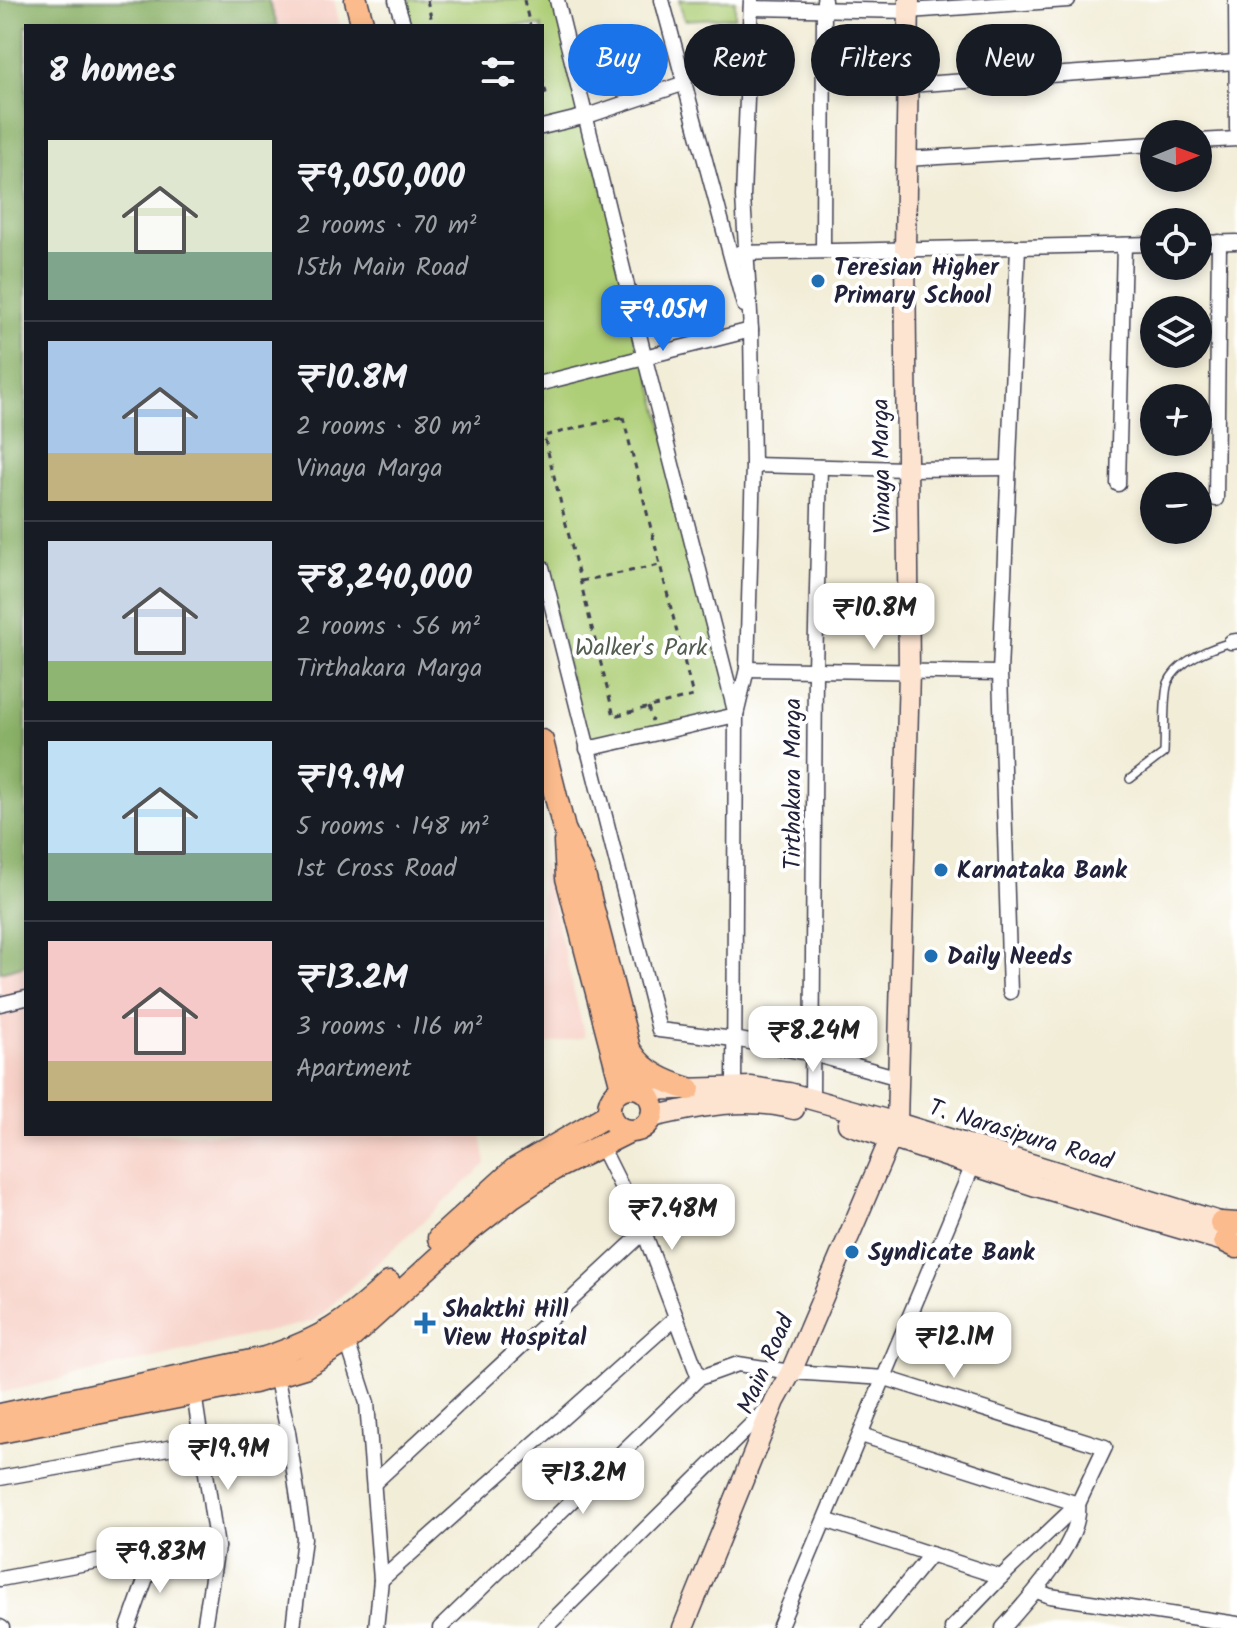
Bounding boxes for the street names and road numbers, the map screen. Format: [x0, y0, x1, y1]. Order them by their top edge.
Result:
street label: Vinaya Marga [862, 398, 903, 534]
street label: Tirthakara Marga [774, 698, 813, 870]
street label: T. Narasipura Road [924, 1089, 1118, 1182]
street label: Main Road [727, 1307, 806, 1421]

